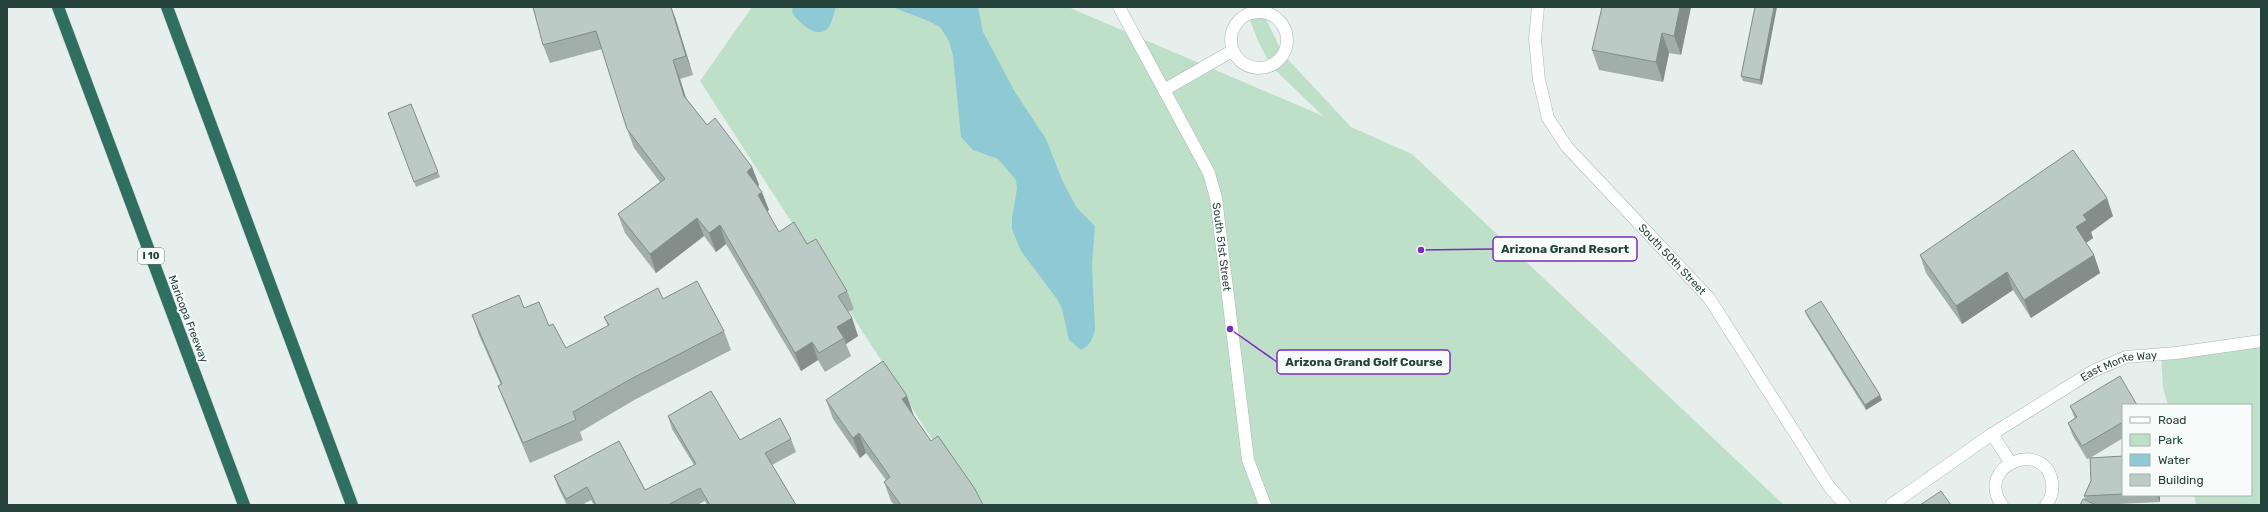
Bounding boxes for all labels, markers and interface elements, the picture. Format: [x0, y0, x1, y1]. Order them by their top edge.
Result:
street label: South 51st Street [1210, 202, 1234, 293]
street label: South 50th Street [1636, 221, 1709, 298]
callout: Arizona Grand Resort [1493, 237, 1637, 261]
text: Arizona Grand Resort [1501, 242, 1629, 256]
road number: I 10 [138, 248, 164, 264]
street label: Maricopa Freeway [165, 273, 211, 365]
street label: East Monte Way [2078, 348, 2157, 384]
callout: Arizona Grand Golf Course [1277, 350, 1450, 374]
text: Arizona Grand Golf Course [1285, 355, 1443, 369]
legend [2122, 404, 2252, 496]
text: Road [2158, 413, 2186, 427]
text: Park [2158, 433, 2184, 447]
text: Water [2158, 453, 2190, 467]
text: Building [2158, 473, 2204, 487]

